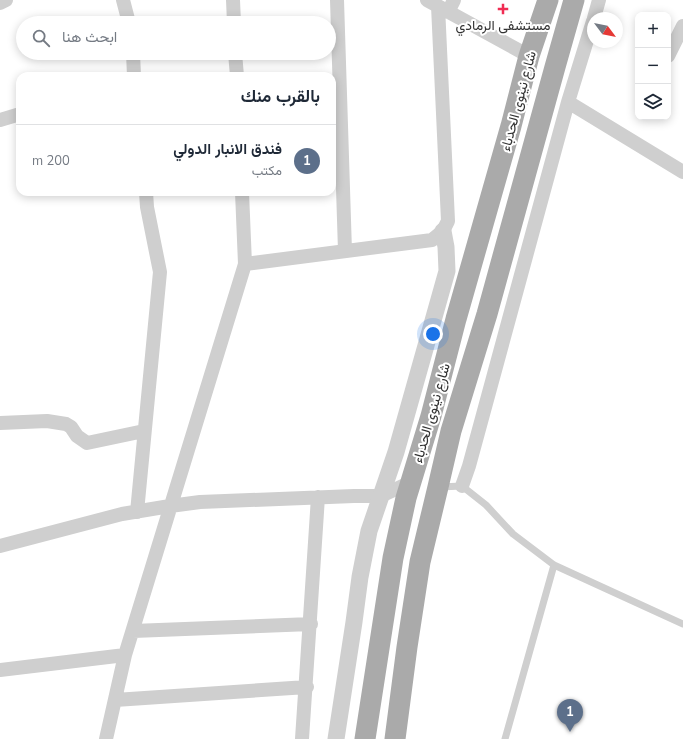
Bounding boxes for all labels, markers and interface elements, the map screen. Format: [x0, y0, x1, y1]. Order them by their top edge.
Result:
marker: مستشفى الرمادي [497, 3, 509, 15]
north arrow [587, 12, 623, 48]
map controls [635, 12, 671, 120]
button: + [635, 12, 671, 48]
search box [16, 16, 336, 60]
place label: مستشفى الرمادي [455, 16, 551, 37]
icon: search [30, 27, 52, 49]
text: ابحث هنا [62, 27, 117, 47]
button: − [635, 48, 671, 84]
street label: شارع نينوى الحدباء [496, 49, 542, 154]
button: layers [635, 84, 671, 120]
text: بالقرب منك [241, 85, 320, 108]
text: فندق الانبار الدولي [173, 139, 282, 159]
text: 200 m [32, 152, 70, 170]
text: 1 [303, 152, 311, 170]
text: مكتب [252, 162, 282, 180]
your location [423, 324, 443, 344]
street label: شارع نينوى الحدباء [408, 361, 456, 466]
pin: 1 [557, 699, 583, 732]

